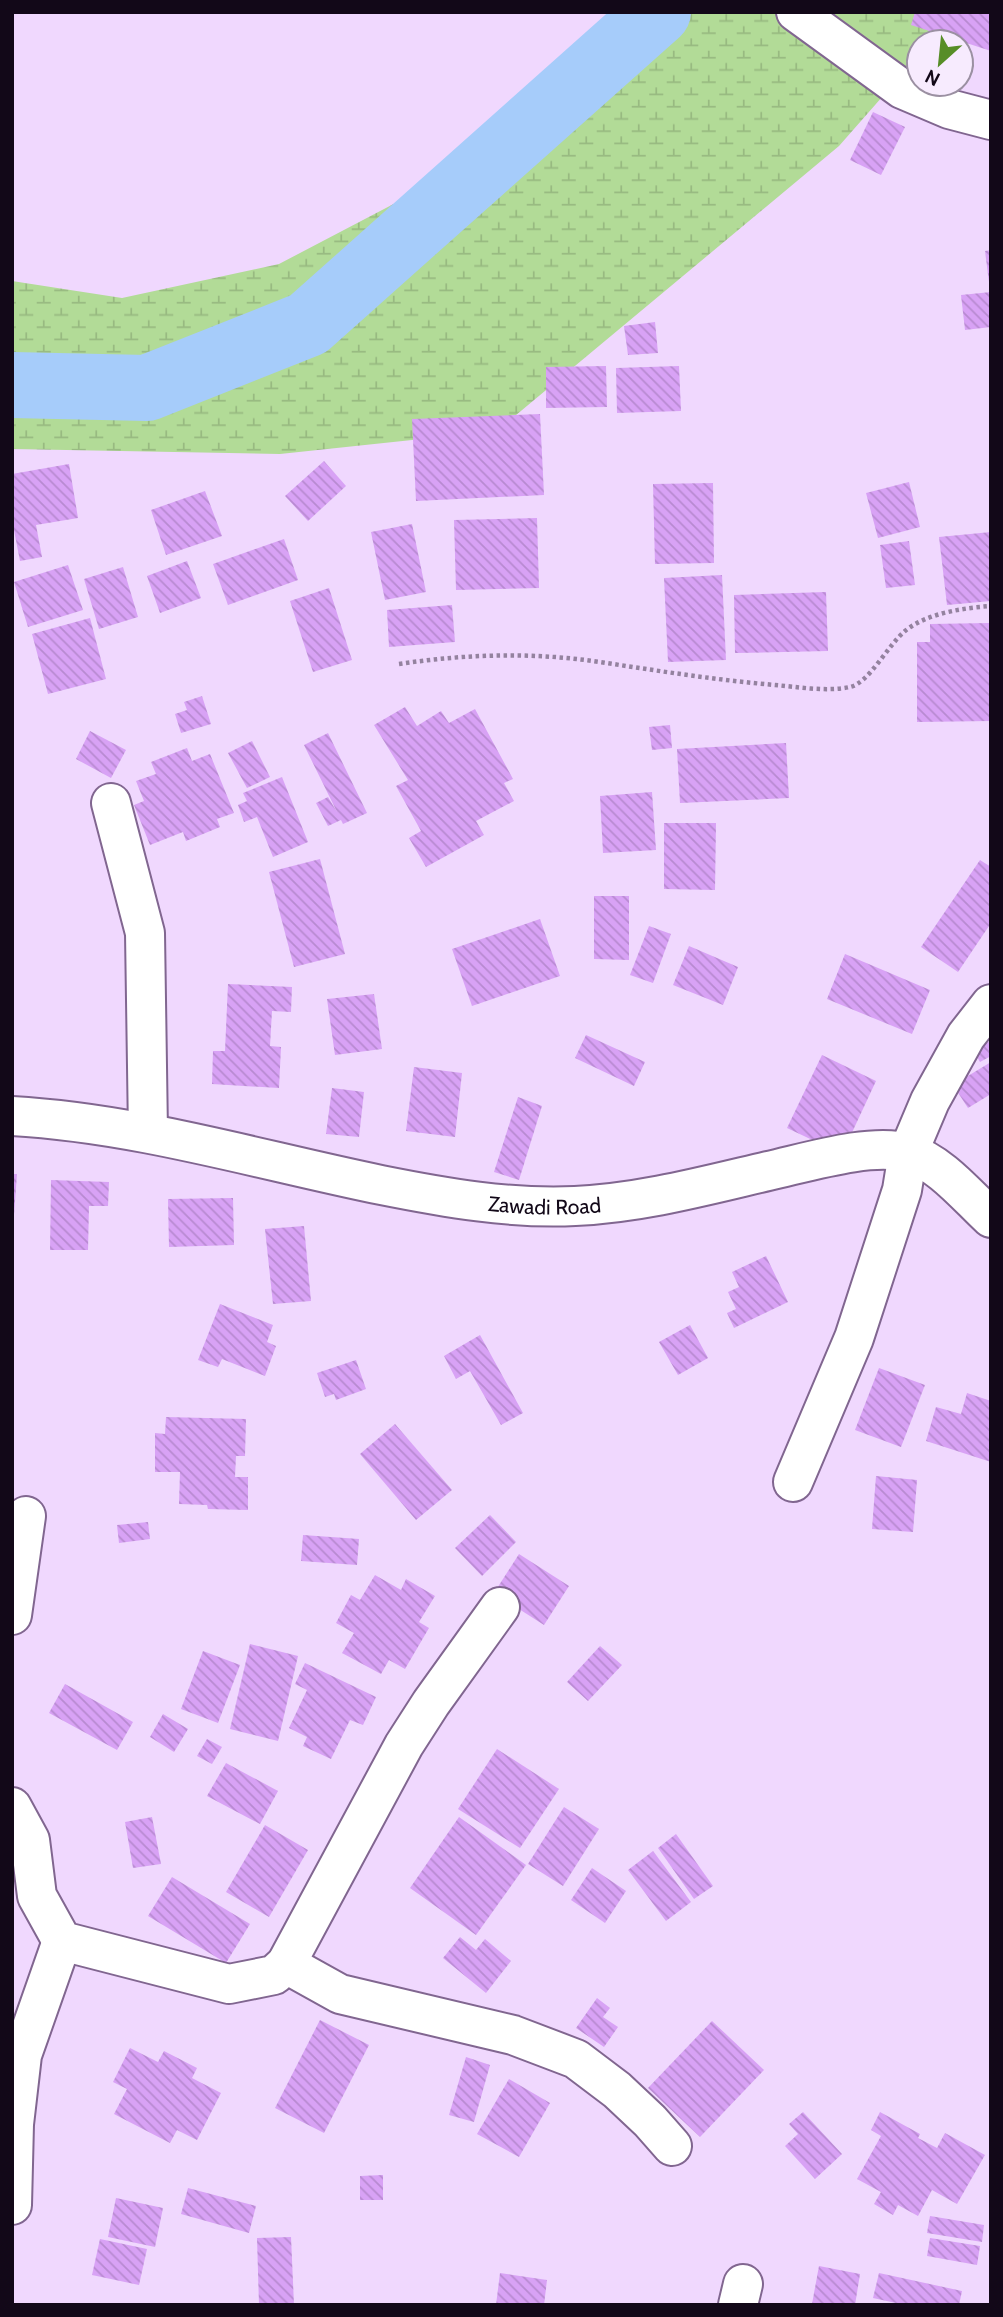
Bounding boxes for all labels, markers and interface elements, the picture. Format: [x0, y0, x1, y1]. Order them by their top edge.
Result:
north arrow [905, 28, 975, 98]
text: N [921, 64, 944, 91]
street label: Zawadi Road [487, 1190, 602, 1219]

